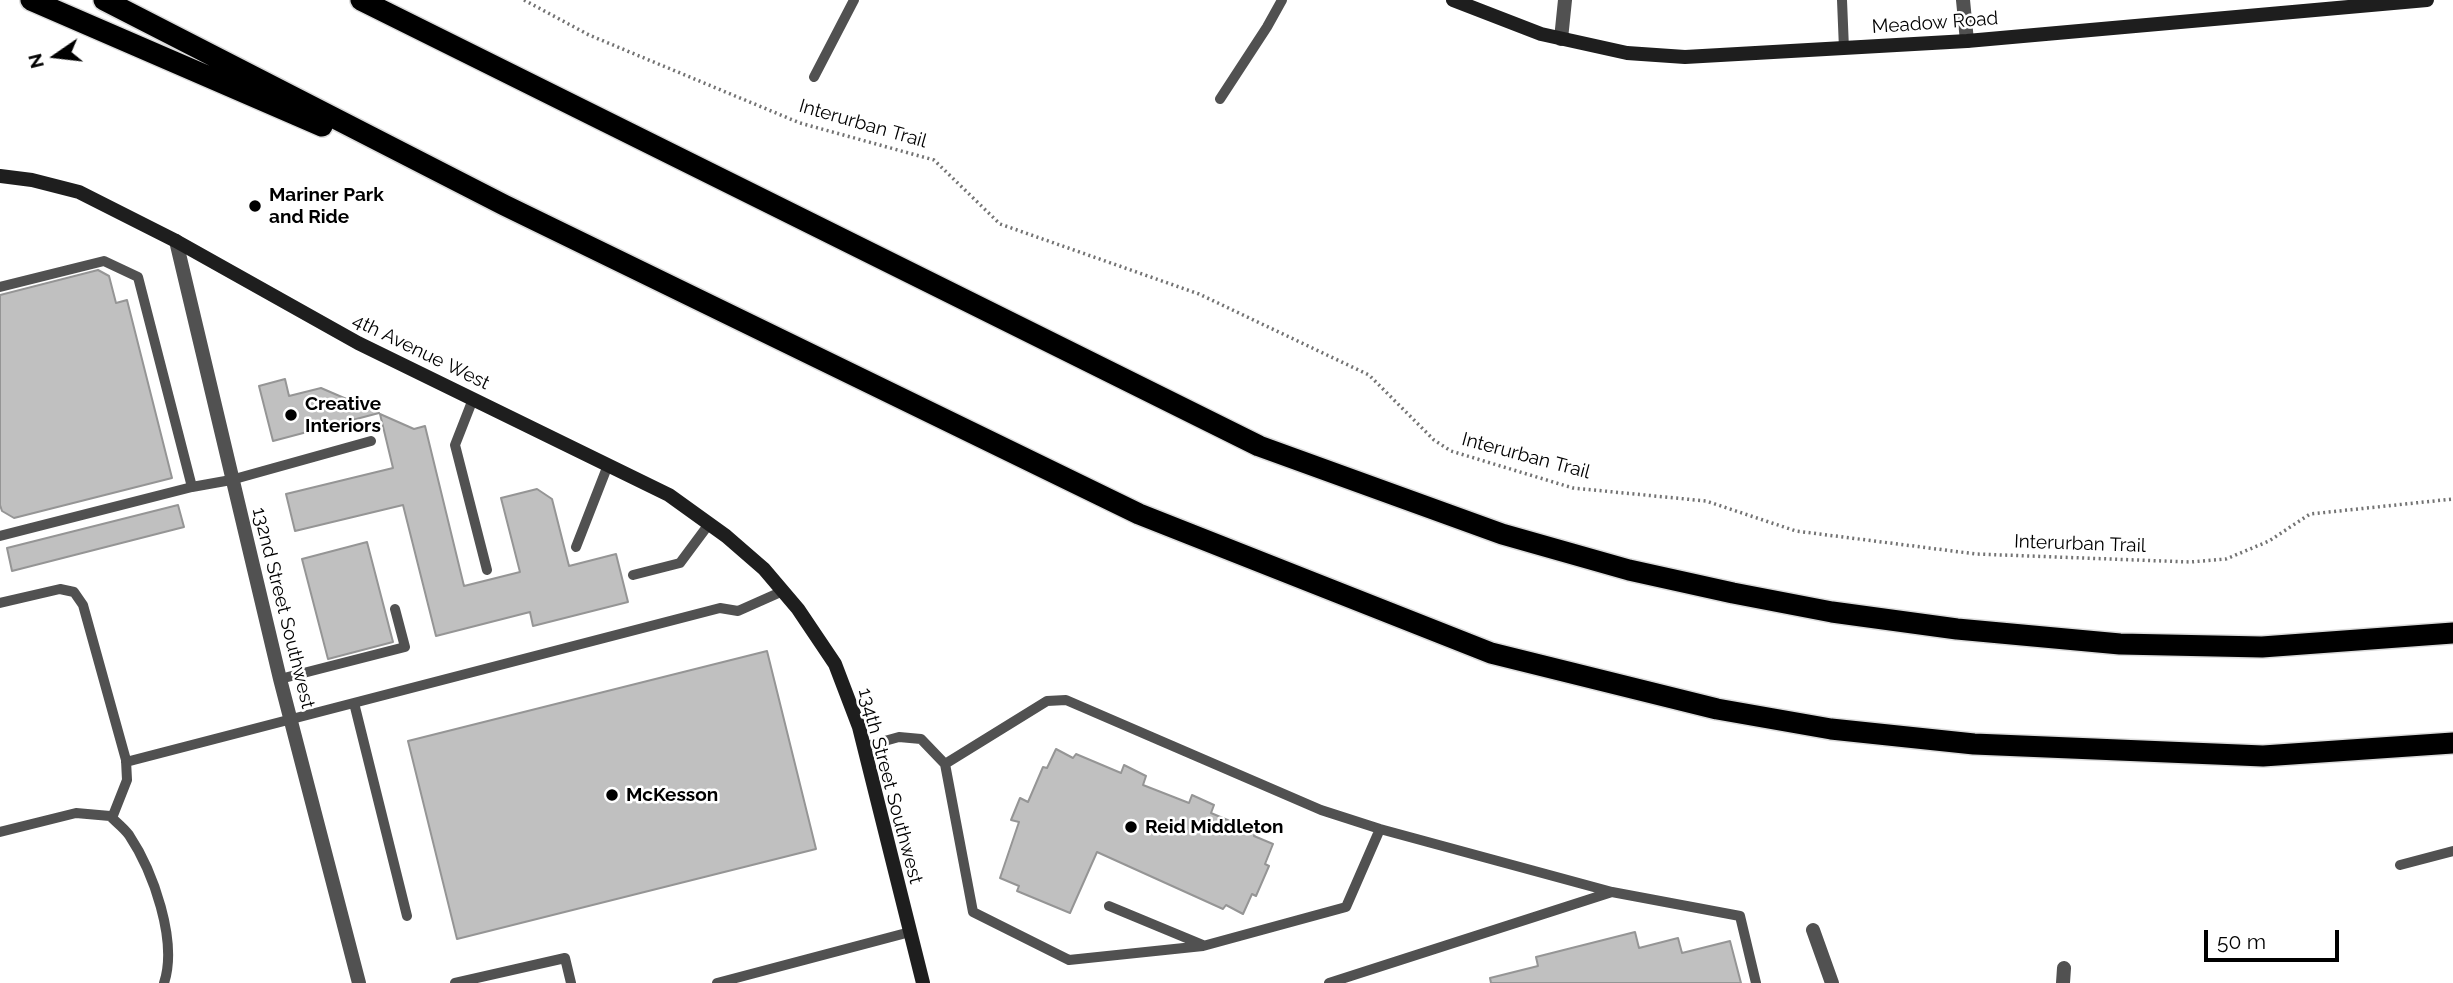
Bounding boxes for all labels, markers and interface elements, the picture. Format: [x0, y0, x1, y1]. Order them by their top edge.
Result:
street label: Meadow Road [1871, 7, 1999, 39]
north arrow [21, 21, 91, 91]
text: N [23, 51, 48, 71]
street label: Interurban Trail [796, 95, 930, 153]
place label: Mariner Park and Ride [269, 184, 384, 228]
marker: Mariner Park and Ride [247, 198, 263, 214]
street label: 4th Avenue West [349, 309, 493, 395]
place label: Creative Interiors [305, 393, 381, 437]
marker: Creative Interiors [283, 407, 299, 423]
street label: Interurban Trail [1459, 428, 1593, 484]
street label: 132nd Street Southwest [247, 505, 319, 711]
street label: Interurban Trail [2014, 530, 2146, 558]
street label: 134th Street Southwest [853, 686, 927, 886]
place label: McKesson [626, 784, 718, 806]
marker: McKesson [604, 787, 620, 803]
place label: Reid Middleton [1145, 816, 1284, 838]
marker: Reid Middleton [1123, 819, 1139, 835]
scale bar [2208, 916, 2343, 960]
text: 50 m [2217, 929, 2266, 954]

